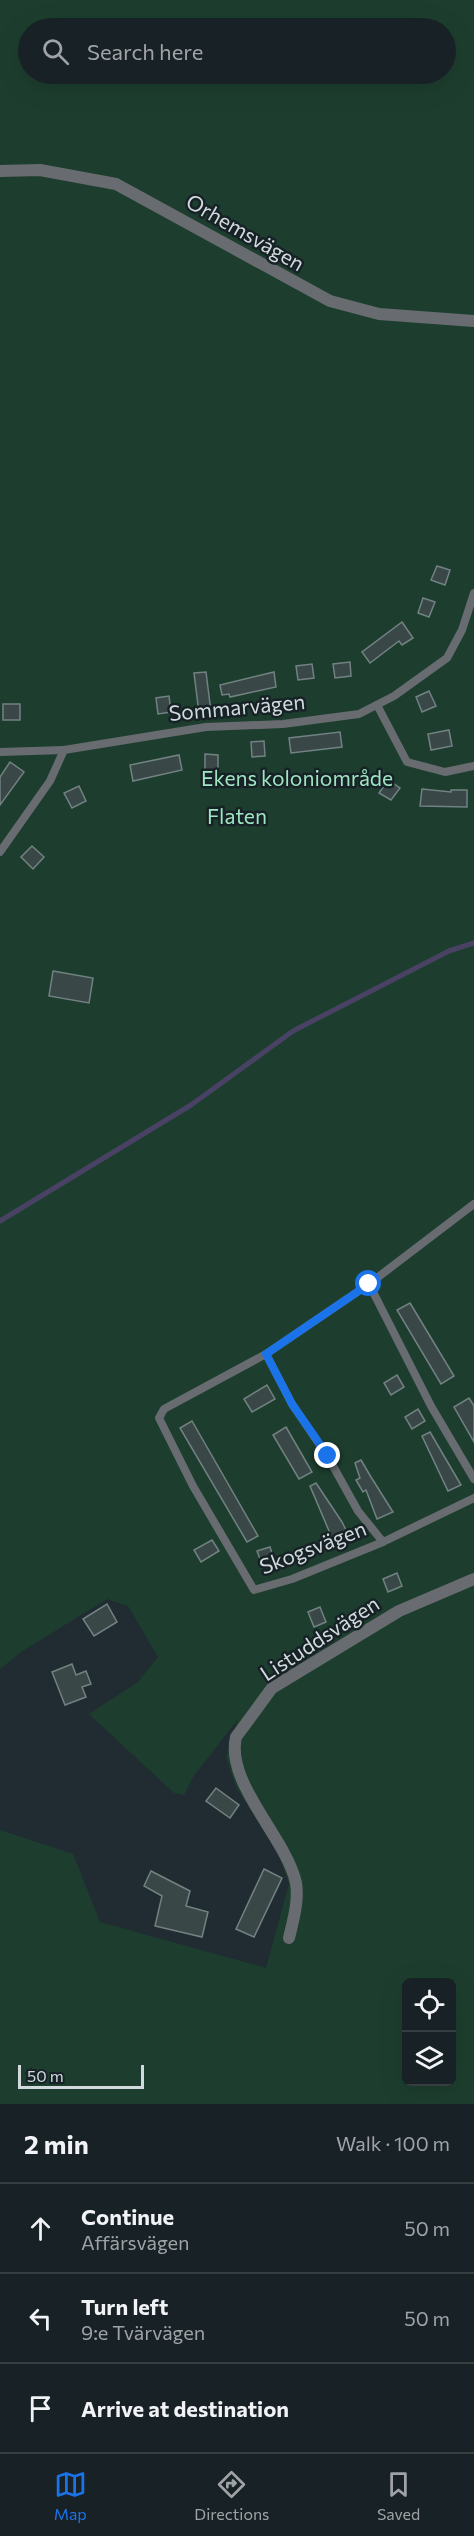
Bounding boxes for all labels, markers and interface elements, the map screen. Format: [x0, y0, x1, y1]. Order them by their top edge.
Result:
search box [18, 18, 456, 84]
icon: search [39, 35, 72, 68]
text: Search here [87, 38, 203, 65]
street label: Orhemsvägen [182, 188, 309, 276]
street label: Sommarvägen [168, 688, 306, 725]
park label: Ekens koloniområde [201, 765, 393, 790]
park label: Flaten [207, 803, 267, 828]
route start [355, 1270, 381, 1296]
route end [314, 1442, 340, 1468]
street label: Skogsvägen [256, 1515, 369, 1578]
street label: Listuddsvägen [255, 1590, 383, 1685]
map controls [402, 1978, 456, 2086]
button: locate [402, 1978, 456, 2032]
button: layers [402, 2032, 456, 2086]
scale bar [18, 2062, 144, 2090]
text: 50 m [27, 2066, 64, 2085]
text: 2 min [24, 2128, 89, 2159]
text: Walk · 100 m [336, 2131, 450, 2155]
text: Continue [81, 2203, 174, 2230]
icon: ahead [24, 2212, 57, 2245]
text: 50 m [404, 2216, 450, 2240]
text: Affärsvägen [81, 2230, 190, 2254]
text: Turn left [81, 2293, 168, 2320]
icon: left [24, 2302, 57, 2335]
text: 50 m [404, 2306, 450, 2330]
text: 9:e Tvärvägen [81, 2320, 205, 2344]
icon: arrive [24, 2392, 57, 2425]
text: Arrive at destination [81, 2395, 289, 2422]
tab: Map [54, 2468, 87, 2523]
tab: Directions [194, 2468, 269, 2523]
tab: Saved [377, 2468, 420, 2523]

